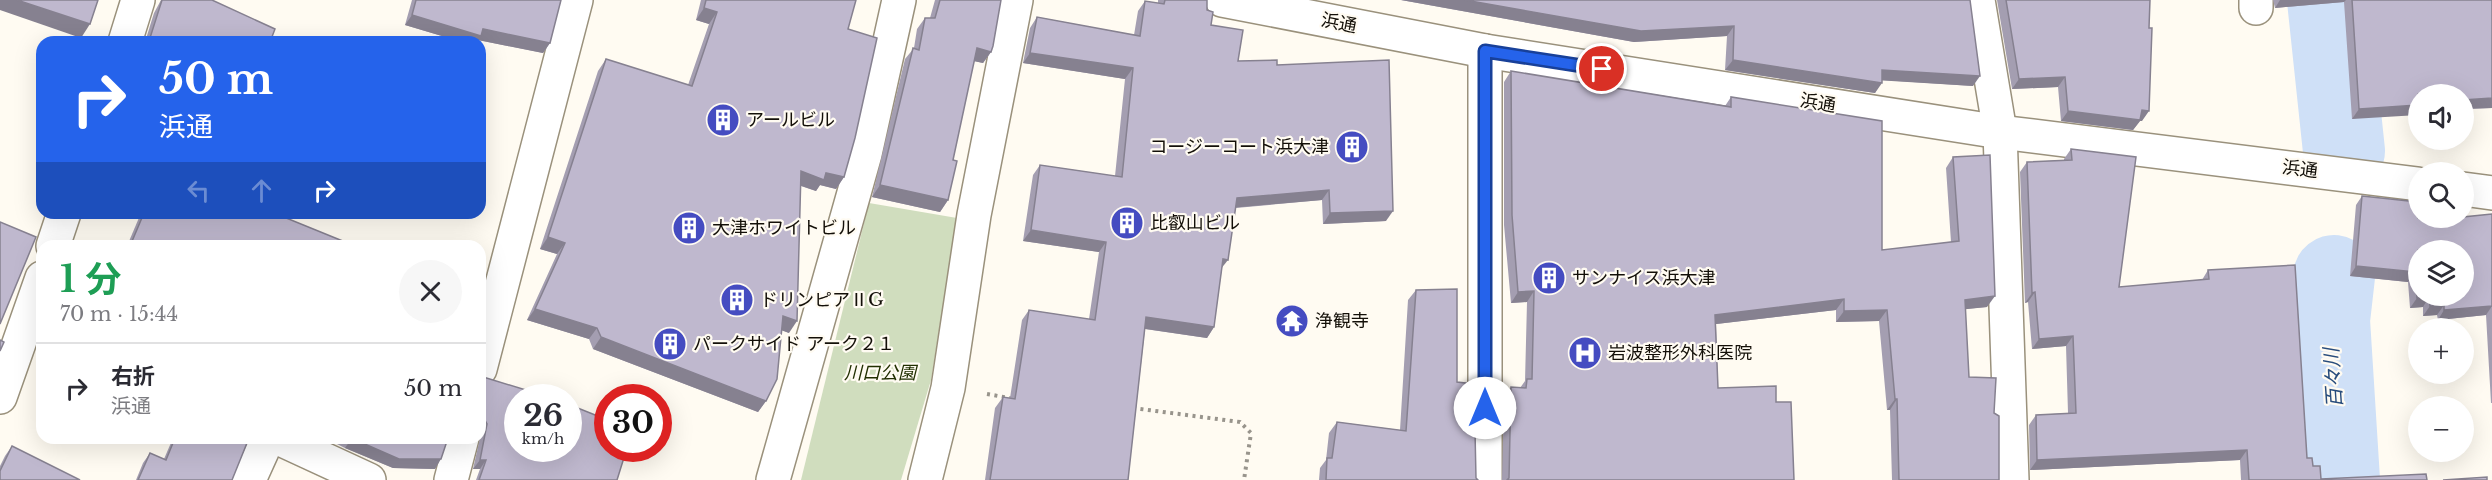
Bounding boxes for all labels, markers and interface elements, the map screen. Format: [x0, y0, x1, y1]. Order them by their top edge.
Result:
street label: 浜通 [1319, 9, 1359, 37]
pin [1576, 43, 1627, 94]
icon: arrive [1585, 52, 1618, 85]
text: 50 m [159, 53, 273, 105]
icon: right [60, 60, 138, 138]
map controls [2408, 84, 2474, 462]
button: sound [2408, 84, 2474, 150]
street label: 浜通 [1799, 89, 1837, 117]
building icon: アールビル [705, 102, 741, 138]
place label: アールビル [746, 109, 835, 131]
text: 浜通 [159, 110, 213, 143]
building icon: コージーコート浜大津 [1334, 129, 1370, 165]
place label: コージーコート浜大津 [1149, 136, 1329, 158]
street label: 浜通 [2281, 156, 2319, 182]
button: search [2408, 162, 2474, 228]
icon: left [182, 174, 215, 207]
icon: ahead [245, 174, 278, 207]
icon: right [308, 174, 341, 207]
building icon: 比叡山ビル [1109, 205, 1145, 241]
building icon: 大津ホワイトビル [671, 210, 707, 246]
place label: 比叡山ビル [1150, 212, 1240, 234]
place label: 大津ホワイトビル [712, 217, 856, 239]
button: layers [2408, 240, 2474, 306]
text: 1 分 [60, 257, 121, 302]
button: close [399, 260, 462, 323]
building icon: サンナイス浜大津 [1531, 260, 1567, 296]
place label: サンナイス浜大津 [1572, 267, 1715, 289]
building icon: ドリンピアⅡG [719, 282, 755, 318]
place label: ドリンピアⅡG [760, 289, 884, 311]
text: 70 m · 15:44 [60, 302, 178, 326]
temple icon: 浄観寺 [1274, 303, 1310, 339]
place label: 浄観寺 [1315, 310, 1369, 332]
button: + [2408, 318, 2474, 384]
building icon: パークサイド アーク２１ [652, 326, 688, 362]
place label: パークサイド アーク２１ [693, 333, 895, 355]
hospital icon: 岩波整形外科医院 [1567, 335, 1603, 371]
place label: 岩波整形外科医院 [1608, 342, 1752, 364]
water label: 百々川 [2319, 345, 2347, 409]
park label: 川口公園 [844, 362, 919, 384]
text: 右折 [111, 363, 155, 390]
icon: right [60, 372, 93, 405]
text: 50 m [404, 375, 462, 402]
position arrow [1453, 376, 1517, 440]
speed limit sign: 30 [594, 384, 672, 462]
text: 浜通 [111, 394, 151, 418]
button: − [2408, 396, 2474, 462]
text: 26 [523, 397, 563, 434]
text: km/h [522, 429, 564, 448]

